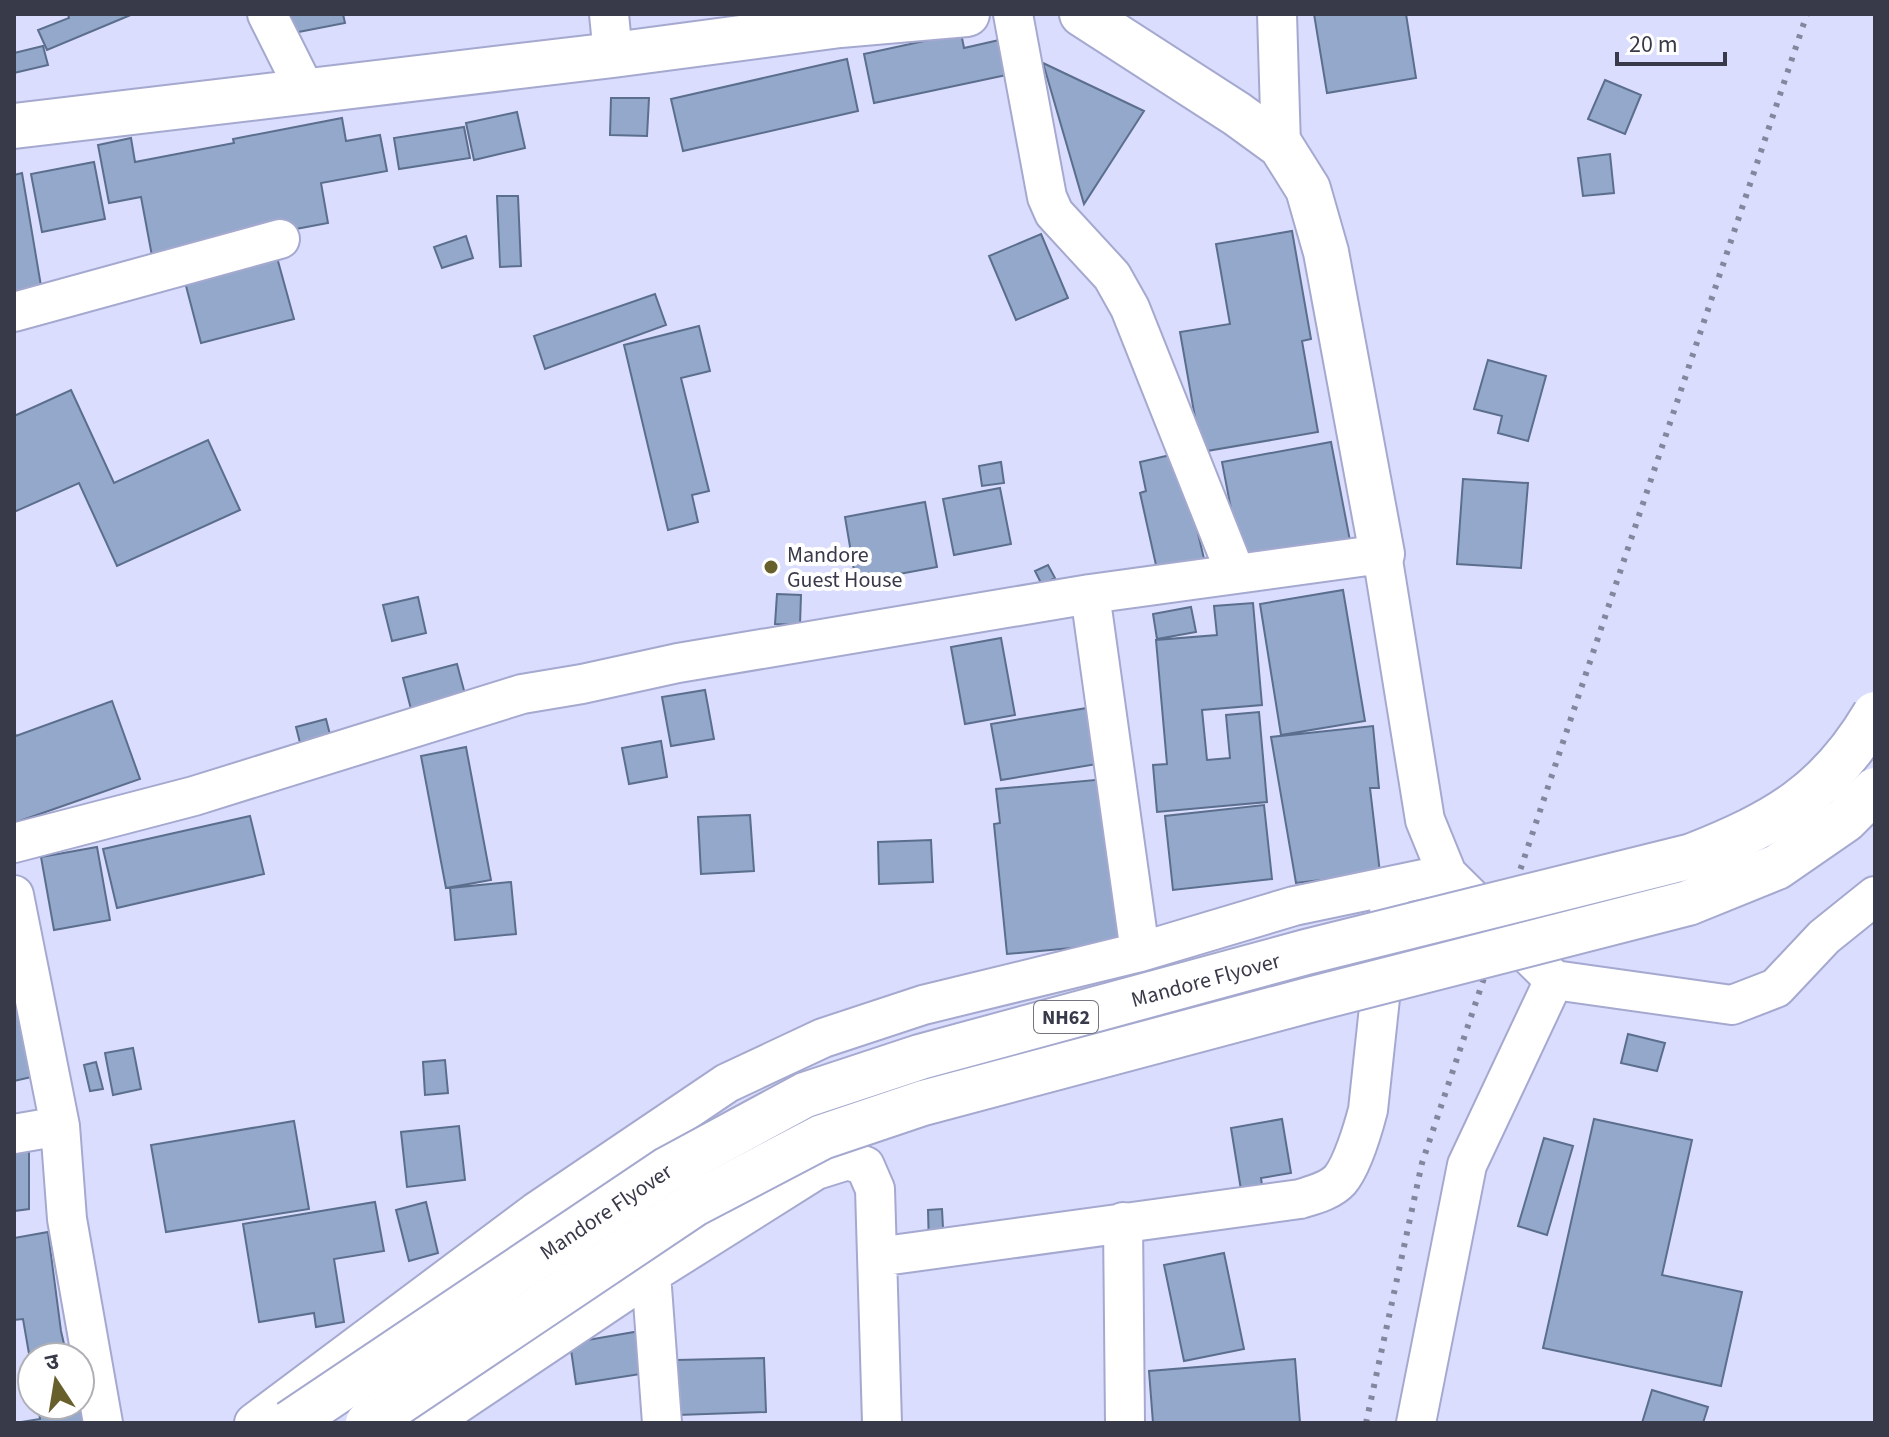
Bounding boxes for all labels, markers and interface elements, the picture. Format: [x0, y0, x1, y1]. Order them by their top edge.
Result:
scale bar [1617, 16, 1725, 66]
text: 20 m [1629, 27, 1678, 62]
place label: Mandore Guest House [787, 539, 903, 596]
marker: Mandore Guest House [762, 558, 780, 576]
street label: Mandore Flyover [1127, 945, 1284, 1016]
road number: NH62 [1034, 1001, 1098, 1033]
street label: Mandore Flyover [533, 1156, 679, 1268]
north arrow [16, 1341, 96, 1421]
text: उ [42, 1345, 63, 1379]

